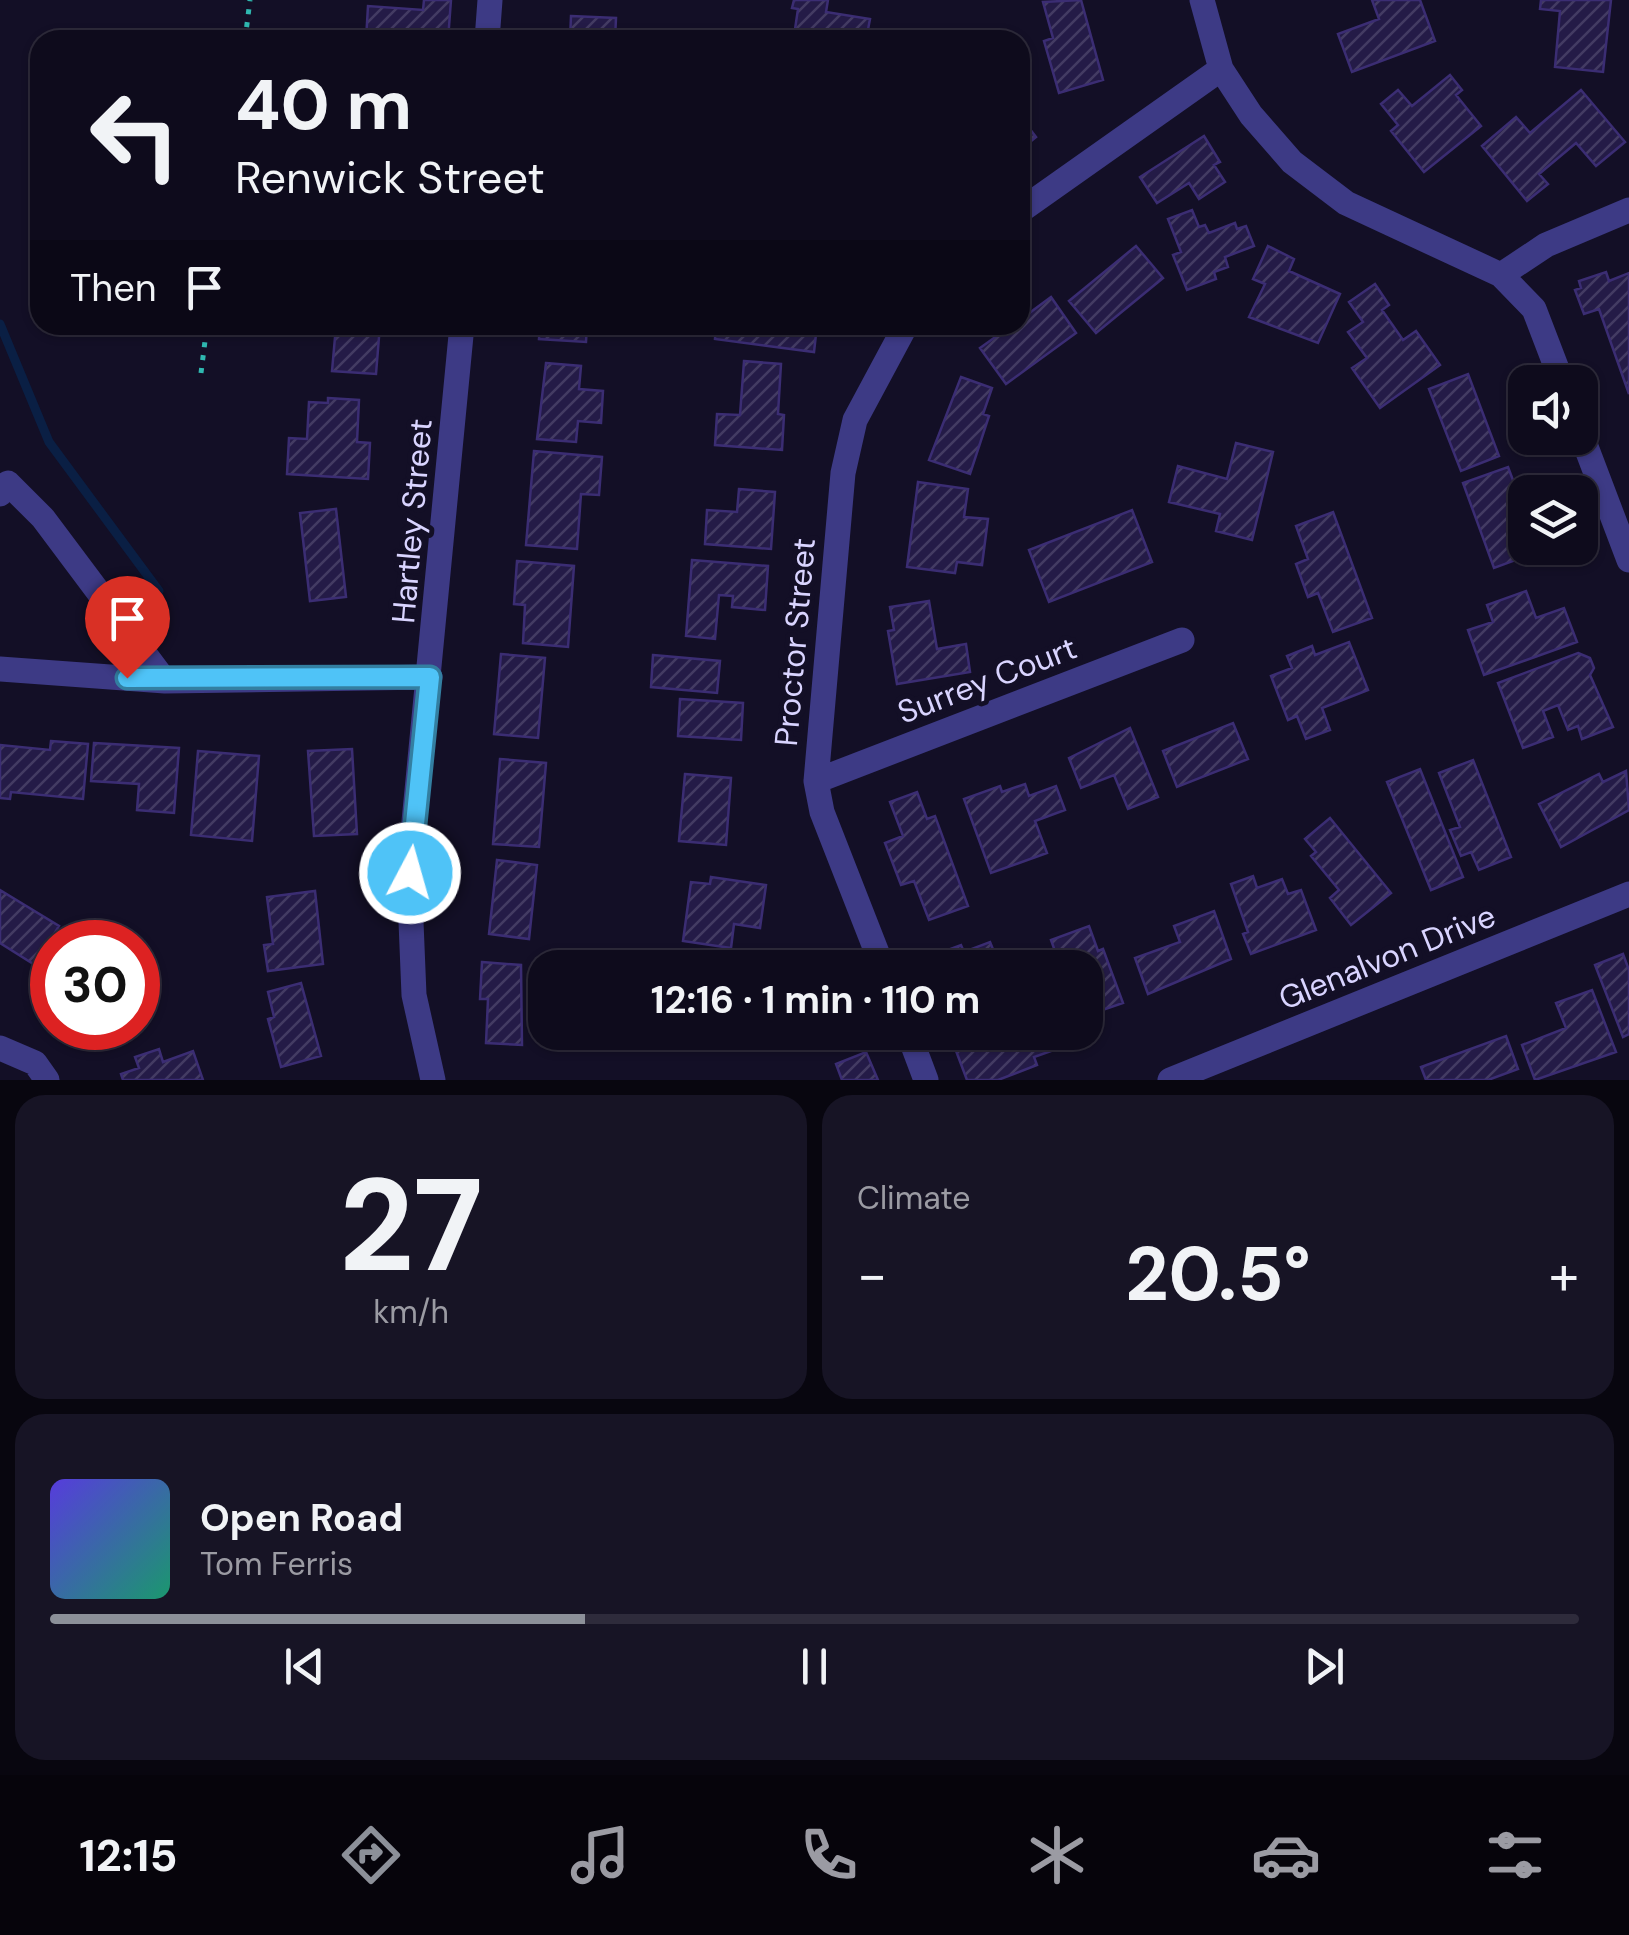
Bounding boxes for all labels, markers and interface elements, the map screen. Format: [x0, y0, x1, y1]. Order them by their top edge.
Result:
text: 40 m [235, 60, 412, 151]
icon: left [70, 70, 200, 200]
text: Renwick Street [235, 148, 545, 207]
icon: arrive [177, 260, 232, 315]
text: Then [70, 263, 157, 313]
map controls [1508, 365, 1598, 565]
button: sound [1508, 365, 1598, 455]
street label: Hartley Street [382, 417, 442, 625]
button: layers [1508, 475, 1598, 565]
street label: Proctor Street [765, 536, 825, 748]
pin [85, 576, 170, 679]
icon: arrive [100, 591, 155, 646]
street label: Surrey Court [892, 627, 1082, 733]
position arrow [358, 821, 462, 925]
street label: Glenalvon Drive [1272, 894, 1502, 1020]
speed limit sign: 30 [30, 920, 160, 1050]
text: 12:16 · 1 min · 110 m [651, 975, 980, 1025]
text: 27 [339, 1141, 483, 1310]
text: Climate [857, 1177, 971, 1219]
text: 20.5° [1125, 1226, 1311, 1323]
text: − [857, 1239, 887, 1311]
text: + [1549, 1239, 1579, 1311]
text: km/h [373, 1291, 449, 1333]
text: Open Road [200, 1493, 403, 1543]
text: Tom Ferris [200, 1543, 353, 1585]
icon: previous [277, 1639, 332, 1694]
icon: pause [787, 1639, 842, 1694]
icon: next [1297, 1639, 1352, 1694]
icon: directions [336, 1820, 406, 1890]
icon: music [565, 1820, 635, 1890]
icon: phone [794, 1820, 864, 1890]
icon: climate [1022, 1820, 1092, 1890]
icon: car [1251, 1820, 1321, 1890]
icon: filters [1480, 1820, 1550, 1890]
text: 12:15 [79, 1826, 178, 1885]

